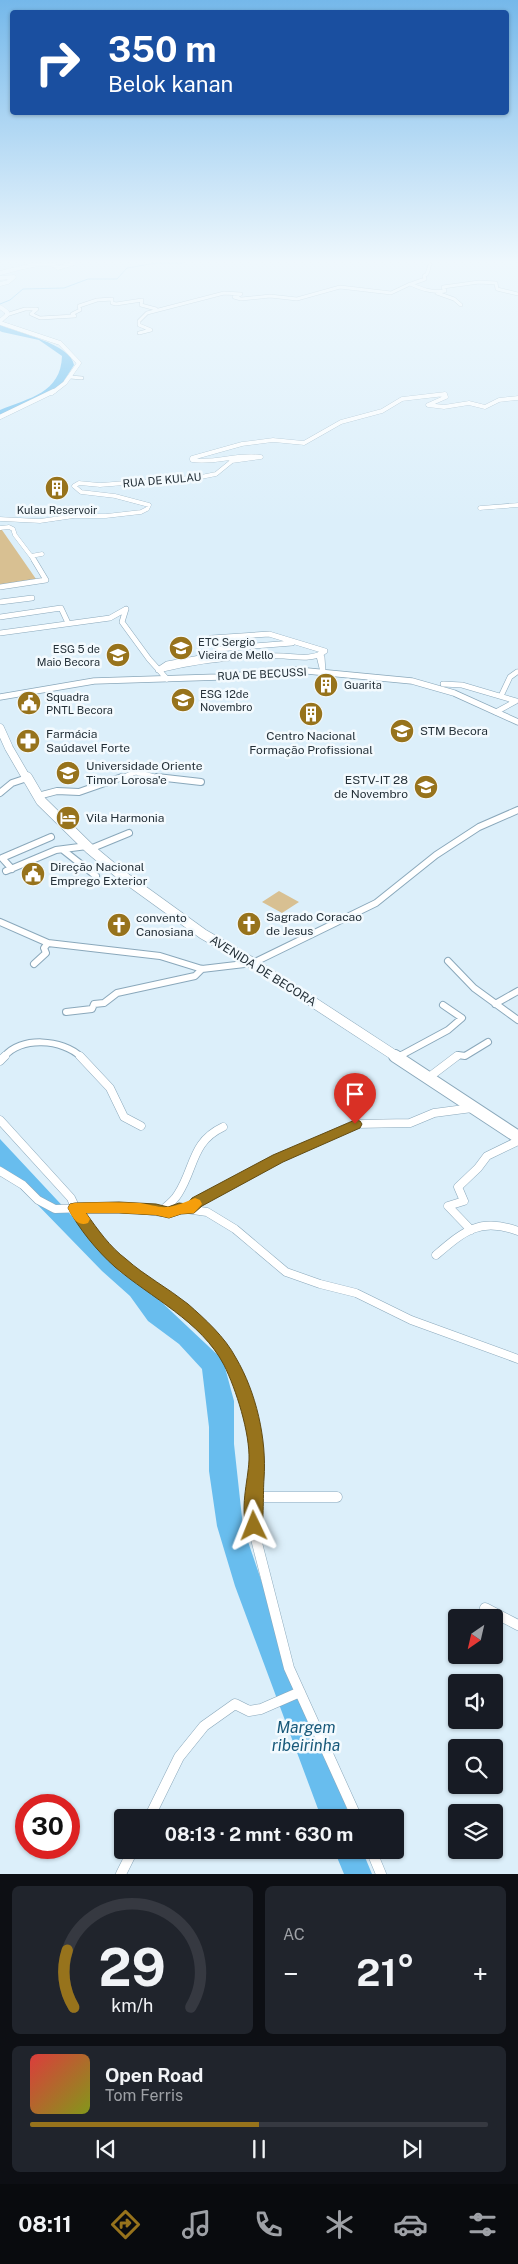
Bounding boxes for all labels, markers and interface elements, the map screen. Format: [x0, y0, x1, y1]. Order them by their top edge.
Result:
text: 350 m [108, 29, 217, 70]
icon: right [25, 30, 90, 95]
text: Belok kanan [108, 71, 233, 97]
street label: RUA DE KULAU [122, 471, 202, 489]
building icon: Kulau Reservoir [44, 475, 70, 501]
place label: Kulau Reservoir [17, 504, 97, 516]
school or university icon: ETC Sergio Vieira de Mello [168, 635, 194, 661]
place label: ETC Sergio Vieira de Mello [198, 636, 274, 661]
school or university icon: ESG 5 de Maio Becora [105, 642, 131, 668]
place label: ESG 5 de Maio Becora [37, 643, 100, 668]
street label: RUA DE BECUSSI [217, 666, 307, 682]
building icon: Guarita [313, 672, 339, 698]
place label: Guarita [344, 679, 382, 691]
school or university icon: ESG 12de Novembro [170, 687, 196, 713]
place label: ESG 12de Novembro [200, 688, 253, 713]
public building icon: Squadra PNTL Becora [16, 690, 42, 716]
place label: Squadra PNTL Becora [46, 691, 113, 716]
building icon: Centro Nacional Formação Profissional [298, 701, 324, 727]
school or university icon: STM Becora [389, 718, 415, 744]
place label: STM Becora [420, 724, 488, 738]
place label: Farmácia Saúdavel Forte [46, 727, 130, 755]
pharmacy icon: Farmácia Saúdavel Forte [15, 728, 41, 754]
place label: Centro Nacional Formação Profissional [249, 729, 373, 757]
place label: Universidade Oriente Timor Lorosa'e [86, 759, 203, 787]
school or university icon: Universidade Oriente Timor Lorosa'e [55, 760, 81, 786]
place label: ESTV-IT 28 de Novembro [334, 773, 408, 801]
school or university icon: ESTV-IT 28 de Novembro [413, 774, 439, 800]
hotel icon: Vila Harmonia [55, 805, 81, 831]
place label: Vila Harmonia [86, 811, 164, 825]
place label: Direção Nacional Emprego Exterior [50, 860, 148, 888]
public building icon: Direção Nacional Emprego Exterior [20, 861, 46, 887]
place label: Sagrado Coracao de Jesus [266, 910, 362, 938]
place label: convento Canosiana [136, 911, 194, 939]
church icon: Sagrado Coracao de Jesus [236, 911, 262, 937]
church icon: convento Canosiana [106, 912, 132, 938]
street label: AVENIDA DE BECORA [207, 933, 319, 1010]
pin [334, 1073, 376, 1124]
icon: arrive [341, 1080, 369, 1108]
position arrow [227, 1499, 279, 1551]
north arrow [448, 1609, 502, 1664]
map controls [448, 1609, 503, 1859]
button: sound [448, 1674, 503, 1729]
water label: Margem ribeirinha [272, 1718, 340, 1755]
button: search [448, 1739, 503, 1794]
speed limit sign: 30 [15, 1794, 80, 1859]
button: layers [448, 1804, 503, 1859]
text: 08:13 · 2 mnt · 630 m [165, 1823, 353, 1845]
text: AC [283, 1925, 305, 1944]
text: 29 [99, 1937, 166, 1998]
text: 21° [356, 1950, 415, 1995]
text: − [283, 1957, 299, 1990]
text: + [472, 1957, 488, 1990]
text: km/h [111, 1995, 154, 2016]
text: Open Road [105, 2064, 203, 2086]
text: Tom Ferris [105, 2086, 183, 2105]
icon: previous [92, 2135, 120, 2163]
icon: pause [245, 2135, 273, 2163]
icon: next [398, 2135, 426, 2163]
icon: directions [108, 2207, 143, 2242]
icon: music [179, 2207, 214, 2242]
icon: phone [251, 2207, 286, 2242]
icon: climate [322, 2207, 357, 2242]
icon: car [393, 2207, 428, 2242]
icon: filters [465, 2207, 500, 2242]
text: 08:11 [18, 2211, 72, 2237]

